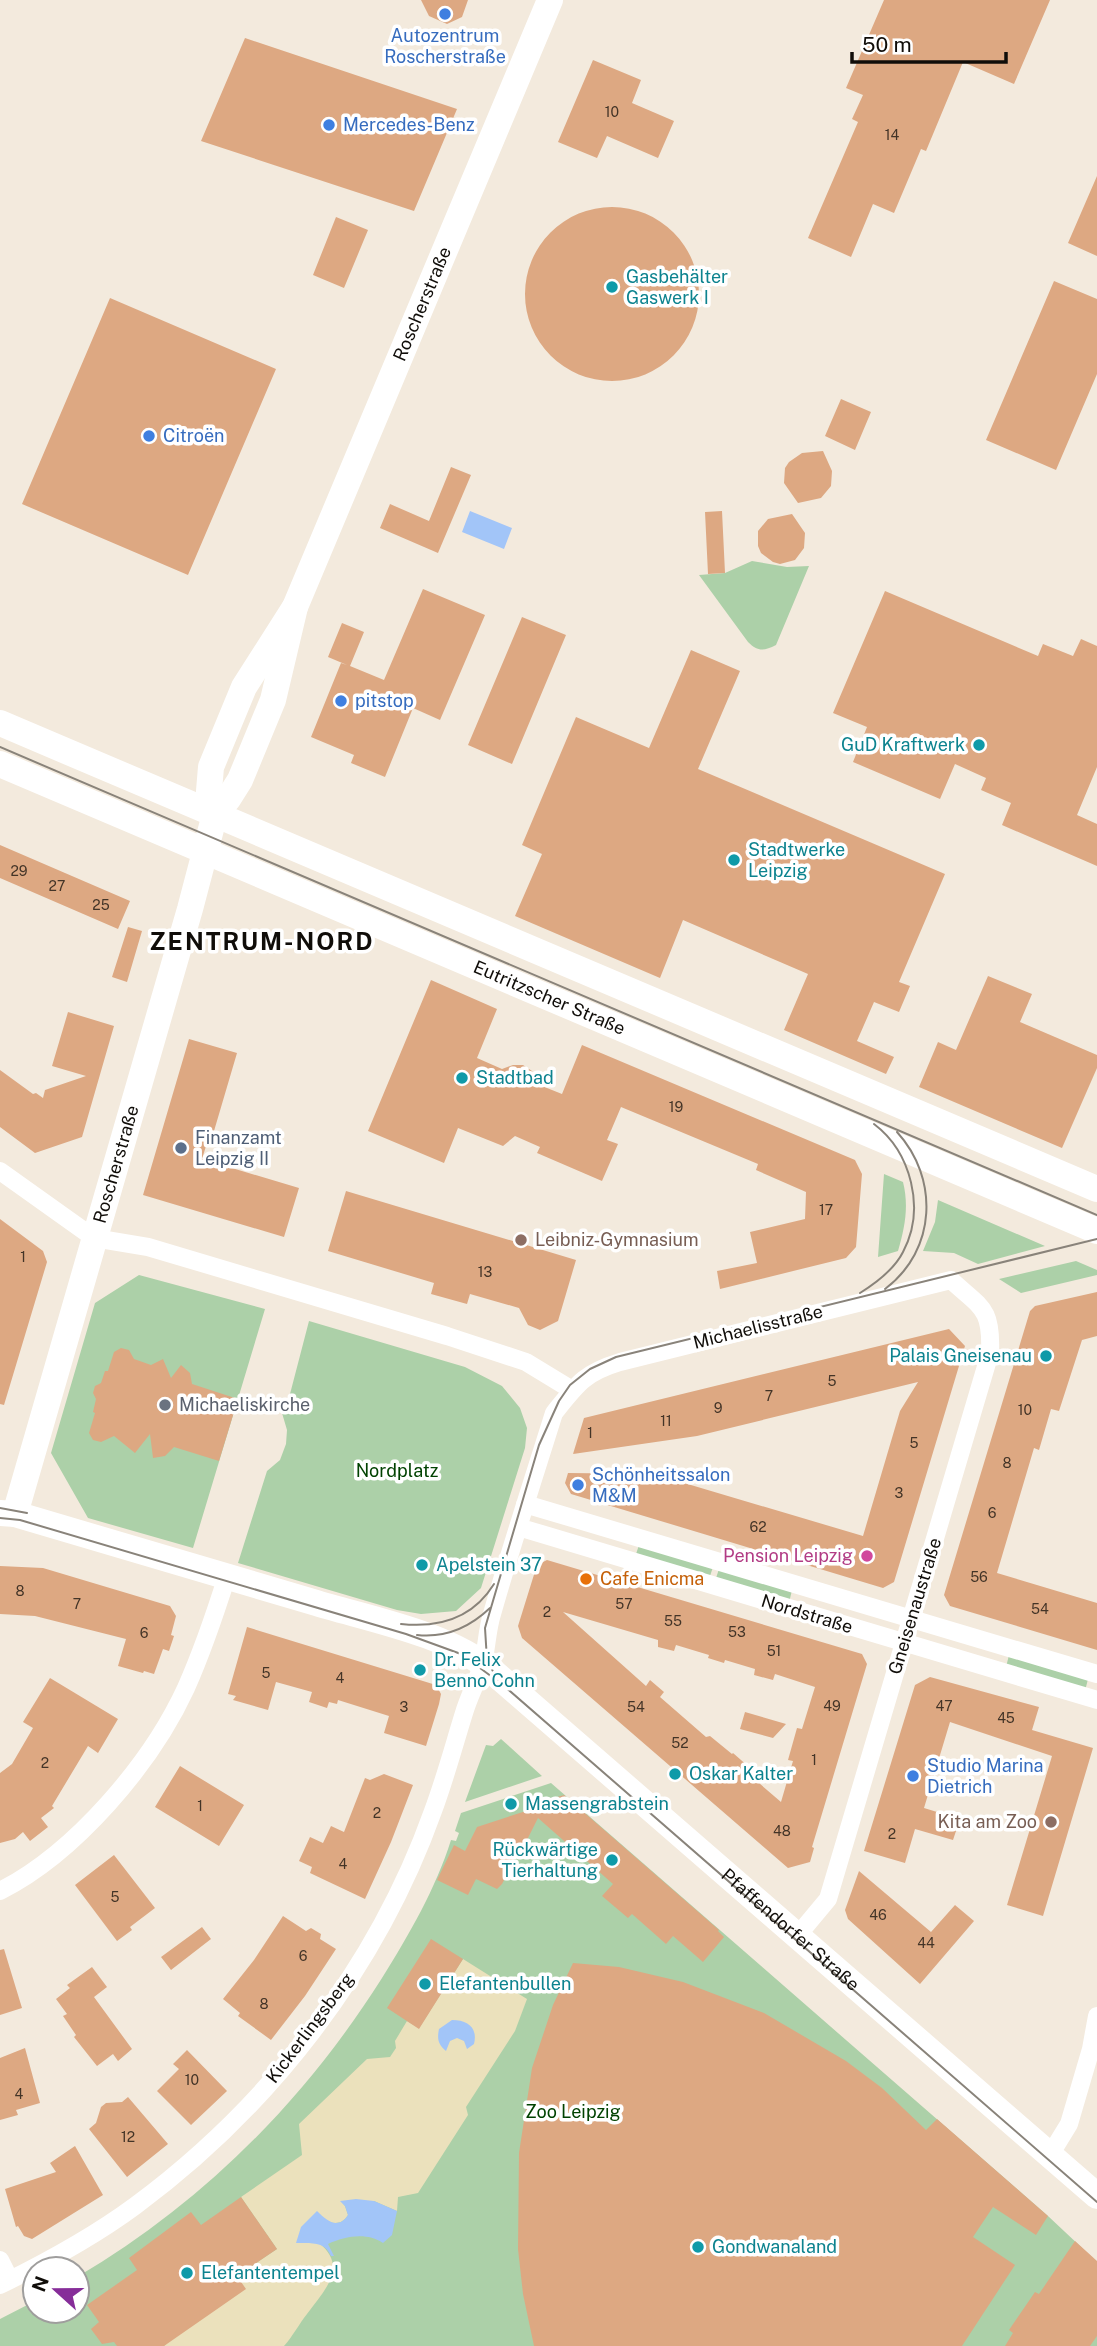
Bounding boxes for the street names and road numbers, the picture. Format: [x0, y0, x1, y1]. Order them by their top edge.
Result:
street label: Roscherstraße [389, 244, 455, 364]
street label: Eutritzscher Straße [471, 956, 628, 1039]
street label: Roscherstraße [89, 1103, 143, 1226]
street label: Michaelisstraße [691, 1300, 825, 1353]
street label: Gneisenaustraße [884, 1535, 945, 1677]
street label: Nordstraße [759, 1590, 855, 1637]
street label: Pfaffendorfer Straße [717, 1864, 864, 1995]
street label: Kickerlingsberg [261, 1968, 358, 2087]

